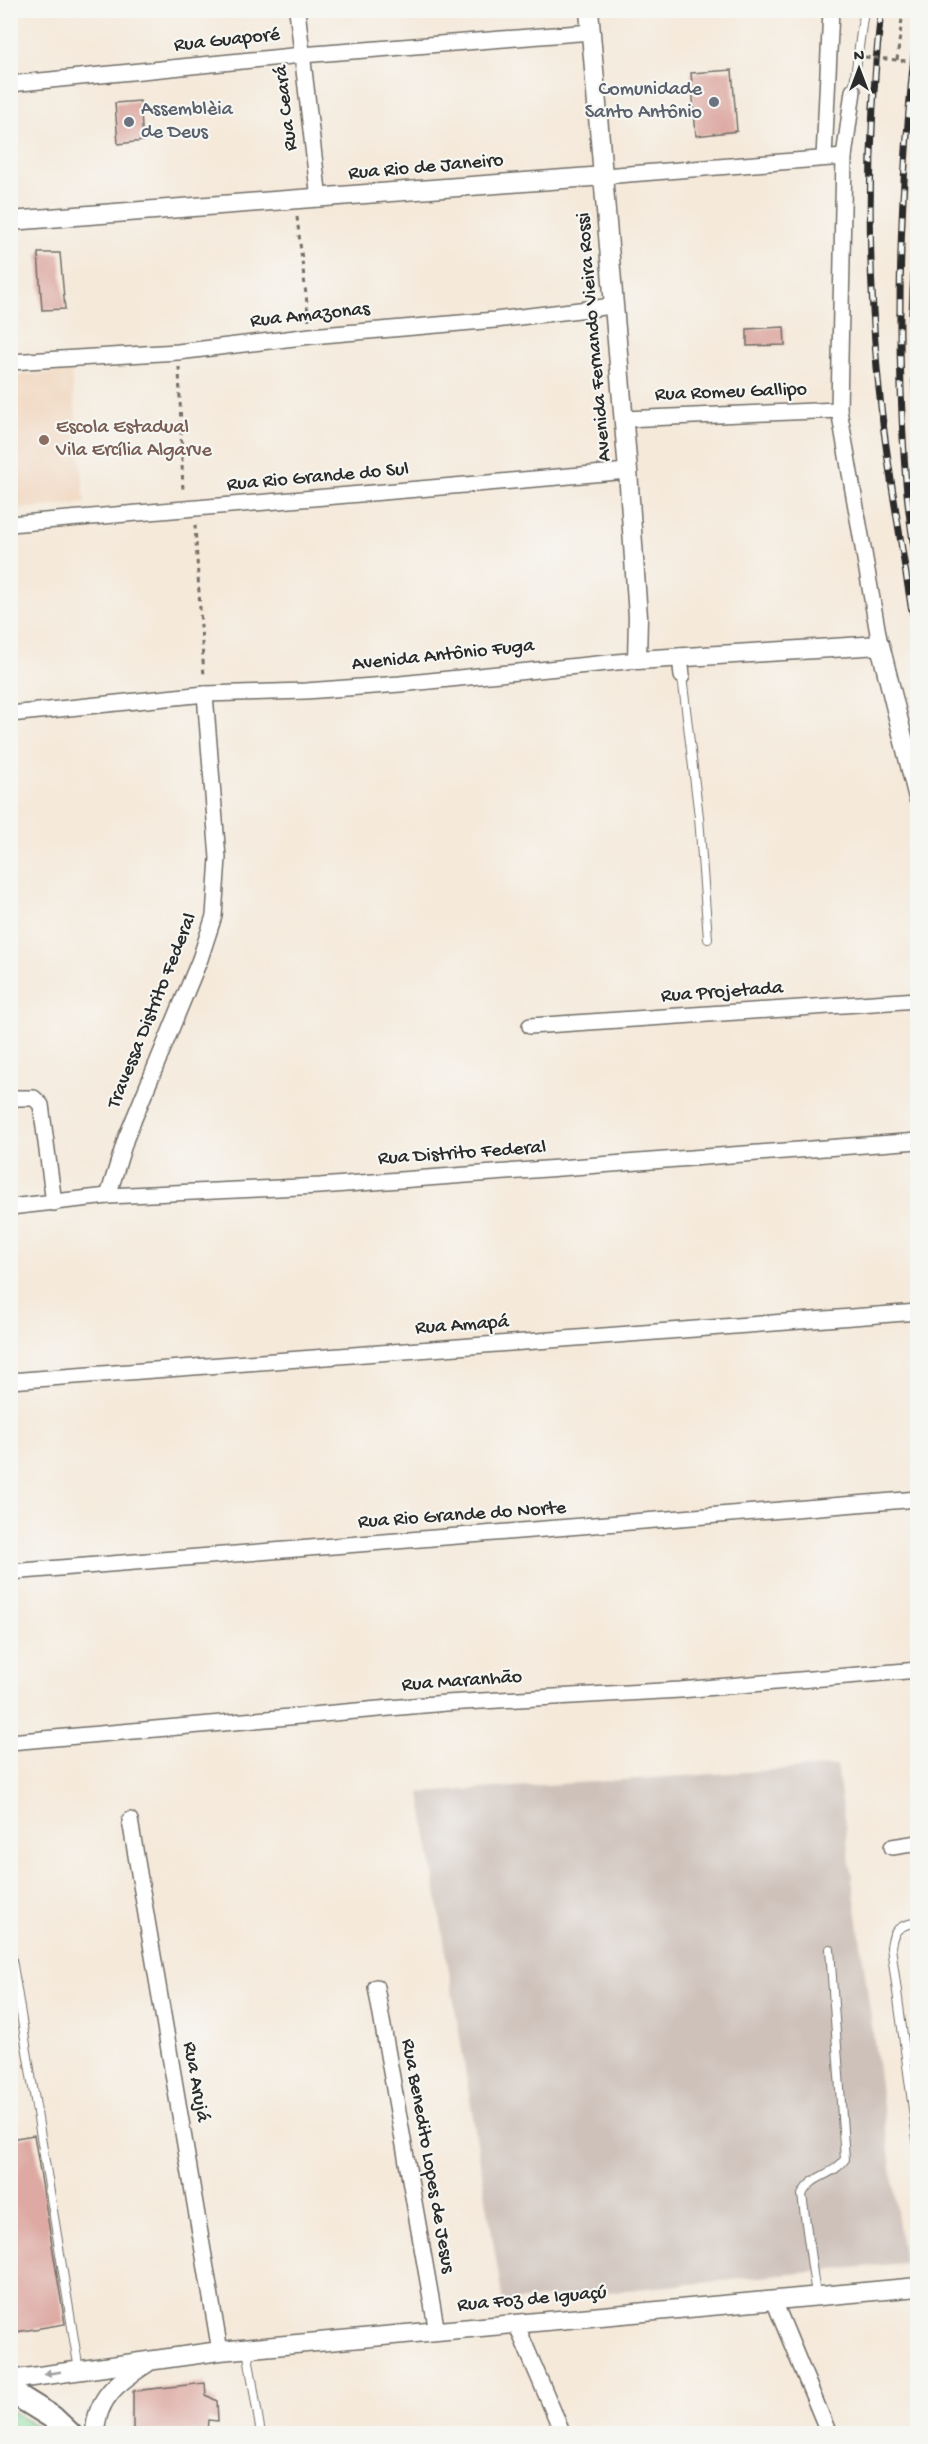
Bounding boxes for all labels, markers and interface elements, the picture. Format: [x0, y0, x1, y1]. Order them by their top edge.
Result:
street label: Rua Guaporé [173, 24, 282, 58]
north arrow [829, 39, 889, 99]
text: N [854, 48, 865, 67]
street label: Rua Ceará [270, 63, 304, 152]
place label: Comunidade Santo Antônio [585, 79, 703, 125]
marker: Comunidade Santo Antônio [707, 95, 721, 109]
place label: Assemblèia de Deus [141, 99, 234, 145]
marker: Assemblèia de Deus [122, 115, 136, 129]
street label: Rua Rio de Janeiro [347, 150, 505, 186]
street label: Avenida Fernando Vieira Rossi [573, 212, 617, 462]
street label: Rua Amazonas [249, 298, 371, 334]
street label: Rua Romeu Gallipo [654, 379, 808, 407]
place label: Escola Estadual Vila Ercília Algarve [55, 417, 213, 463]
marker: Escola Estadual Vila Ercília Algarve [37, 433, 51, 447]
street label: Rua Rio Grande do Sul [226, 459, 410, 497]
street label: Avenida Antônio Fuga [351, 635, 536, 677]
street label: Travessa Distrito Federal [103, 910, 203, 1113]
street label: Rua Projetada [660, 977, 785, 1009]
street label: Rua Distrito Federal [377, 1137, 547, 1171]
street label: Rua Amapá [414, 1311, 510, 1341]
street label: Rua Rio Grande do Norte [357, 1497, 567, 1535]
street label: Rua Maranhão [401, 1666, 523, 1698]
street label: Rua Benedito Lopes de Jesus [395, 2037, 459, 2275]
street label: Rua Arujá [177, 2040, 214, 2125]
street label: Rua Foz de Iguaçú [457, 2282, 608, 2318]
one-way arrow [42, 2369, 61, 2378]

